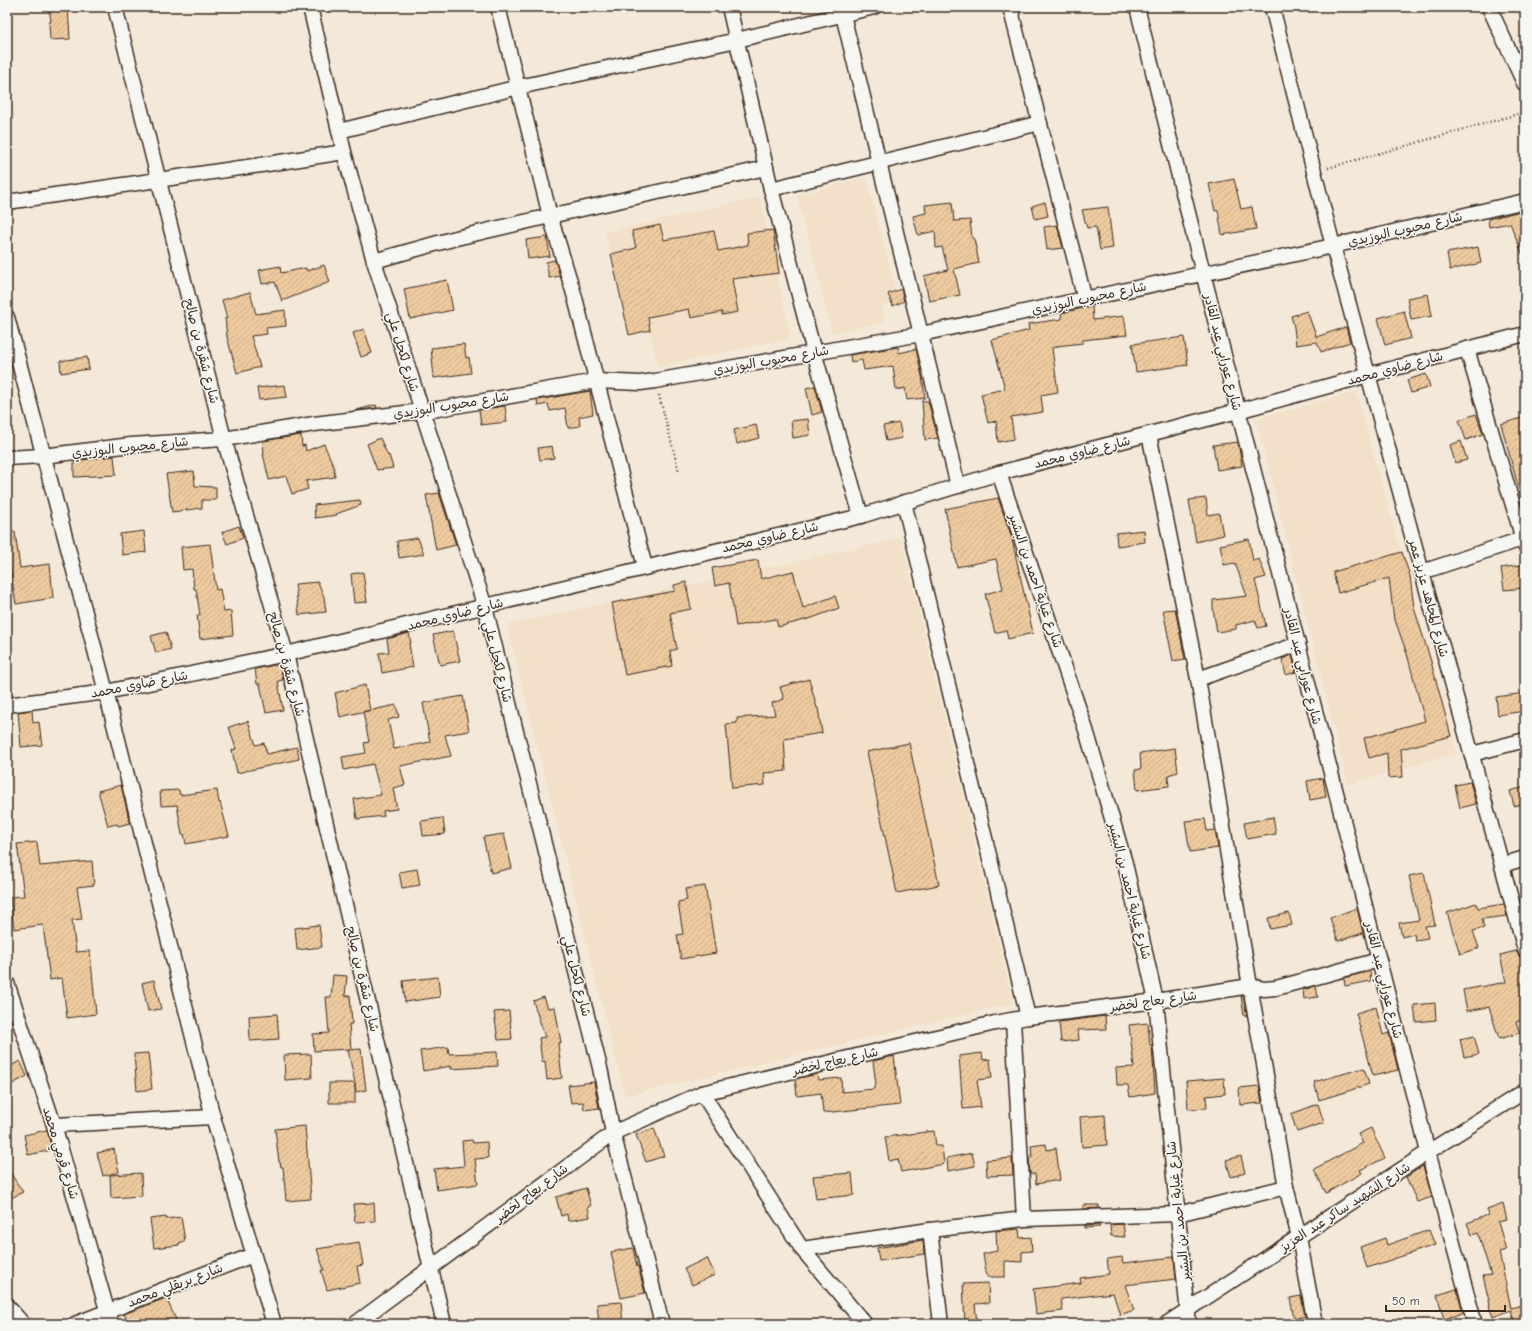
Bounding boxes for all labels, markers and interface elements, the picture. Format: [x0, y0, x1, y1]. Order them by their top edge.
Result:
street label: شارع محبوب البوزيدي [1346, 209, 1464, 251]
street label: شارع محبوب البوزيدي [1030, 278, 1148, 319]
street label: شارع عورابي عبد القادر [1197, 291, 1245, 413]
street label: شارع شقرة بن صالح [180, 297, 222, 406]
street label: شارع لكحل علي [380, 310, 422, 395]
street label: شارع محبوب البوزيدي [712, 342, 830, 380]
street label: شارع ضاوي محمد [1345, 348, 1445, 390]
street label: شارع محبوب البوزيدي [392, 388, 510, 424]
street label: شارع محبوب البوزيدي [71, 433, 189, 463]
street label: شارع ضاوي محمد [1032, 433, 1132, 473]
street label: شارع غيابة احمد بن البشير [1004, 511, 1066, 650]
street label: شارع ضاوي محمد [720, 519, 820, 557]
street label: شارع المجاهد عزيز عمر [1404, 536, 1452, 659]
street label: شارع ضاوي محمد [405, 595, 505, 635]
street label: شارع عورابي عبد القادر [1277, 605, 1325, 727]
street label: شارع شقرة بن صالح [264, 610, 308, 718]
street label: شارع لكحل علي [477, 620, 515, 705]
street label: شارع ضاوي محمد [89, 667, 189, 703]
street label: شارع غيابة احمد بن البشير [1104, 820, 1154, 961]
street label: شارع عورابي عبد القادر [1358, 919, 1406, 1041]
street label: شارع شقرة بن صالح [342, 925, 382, 1034]
street label: شارع لكحل علي [556, 934, 594, 1019]
street label: شارع بعاج لخضر [1107, 987, 1198, 1017]
street label: شارع بعاج لخضر [790, 1044, 880, 1080]
street label: شارع قرمي محمد [36, 1105, 82, 1202]
street label: شارع غيابة احمد بن البشير [1163, 1140, 1195, 1283]
street label: شارع الشهيد ساكر عبد العزيز [1276, 1159, 1414, 1257]
street label: شارع بعاج لخضر [491, 1161, 572, 1228]
street label: شارع بريقلي محمد [125, 1260, 226, 1314]
scale bar [1386, 1287, 1505, 1313]
text: 50 m [1392, 1294, 1420, 1308]

